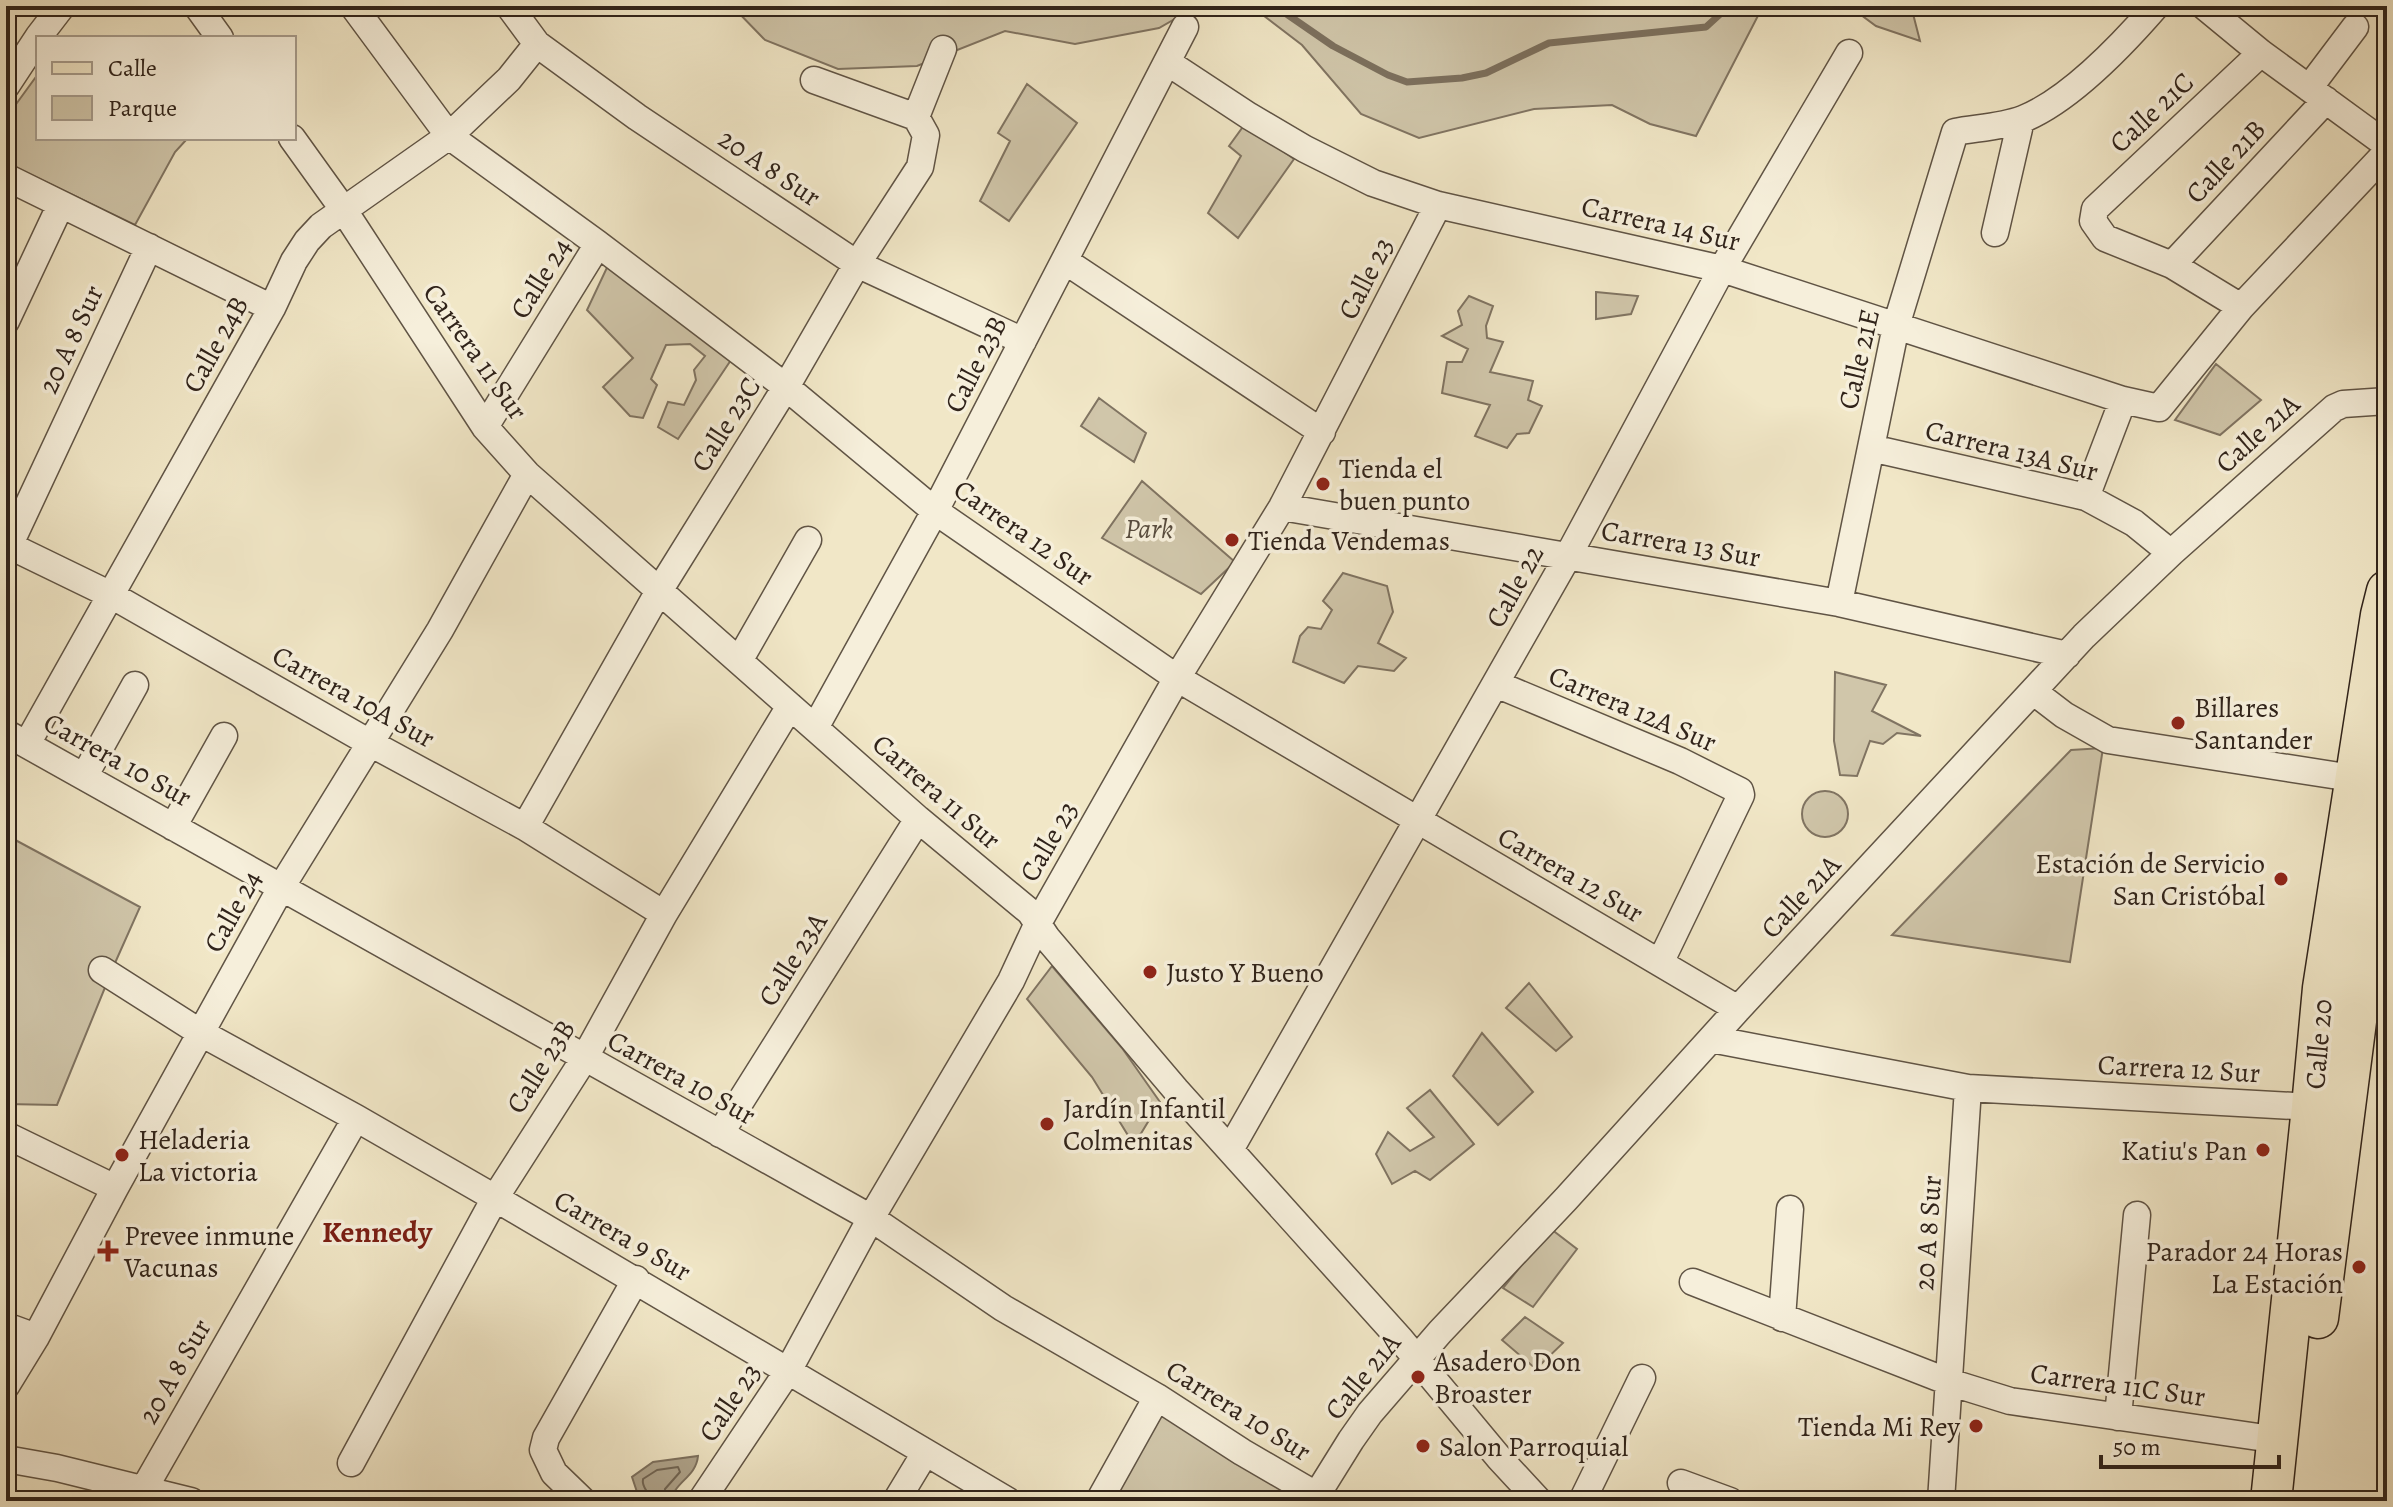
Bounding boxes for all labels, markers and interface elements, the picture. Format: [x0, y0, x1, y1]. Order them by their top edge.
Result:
legend [36, 36, 296, 140]
text: Calle [108, 52, 157, 84]
street label: Calle 21C [2101, 64, 2202, 162]
text: Parque [108, 92, 177, 124]
street label: Calle 21B [2177, 111, 2274, 212]
street label: 20 A 8 Sur [711, 120, 828, 216]
street label: Carrera 14 Sur [1578, 187, 1744, 261]
street label: Calle 24 [501, 231, 580, 326]
street label: Calle 23 [1329, 231, 1403, 326]
street label: Carrera 11 Sur [414, 276, 536, 428]
street label: 20 A 8 Sur [29, 279, 113, 400]
street label: Calle 24B [174, 289, 258, 400]
street label: Calle 21E [1829, 305, 1889, 413]
street label: Calle 23B [935, 309, 1016, 419]
street label: Calle 23C [682, 370, 770, 479]
street label: Calle 21A [2207, 385, 2309, 482]
street label: Carrera 13A Sur [1921, 411, 2103, 491]
place label: Tienda el buen punto [1339, 450, 1470, 520]
street label: Carrera 12 Sur [946, 471, 1101, 595]
marker: Tienda el buen punto [1314, 475, 1332, 493]
park label: Park [1125, 510, 1173, 548]
street label: Carrera 13 Sur [1598, 511, 1764, 577]
place label: Tienda Vendemas [1248, 522, 1450, 560]
marker: Tienda Vendemas [1223, 531, 1241, 549]
street label: Calle 22 [1477, 538, 1553, 635]
street label: Carrera 10A Sur [265, 637, 442, 757]
street label: Carrera 12A Sur [1543, 656, 1723, 761]
place label: Billares Santander [2194, 689, 2313, 759]
street label: Carrera 10 Sur [37, 703, 199, 816]
marker: Billares Santander [2169, 714, 2187, 732]
street label: Carrera 11 Sur [864, 725, 1009, 858]
street label: Calle 23 [1011, 794, 1087, 889]
street label: Carrera 12 Sur [1491, 818, 1651, 932]
place label: Estación de Servicio San Cristóbal [2035, 845, 2265, 915]
street label: Calle 21A [1752, 846, 1850, 947]
street label: Calle 24 [195, 864, 271, 959]
marker: Estación de Servicio San Cristóbal [2272, 870, 2290, 888]
street label: Calle 23A [749, 905, 837, 1014]
place label: Justo Y Bueno [1166, 954, 1324, 992]
marker: Justo Y Bueno [1141, 963, 1159, 981]
street label: Calle 20 [2296, 997, 2342, 1091]
street label: Calle 23B [497, 1012, 585, 1121]
street label: Carrera 10 Sur [601, 1021, 763, 1134]
street label: Carrera 12 Sur [2097, 1046, 2261, 1092]
place label: Jardín Infantil Colmenitas [1063, 1090, 1225, 1160]
marker: Jardín Infantil Colmenitas [1038, 1115, 1056, 1133]
place label: Heladeria La victoria [138, 1121, 258, 1191]
place label: Katiu's Pan [2121, 1132, 2247, 1170]
marker: Katiu's Pan [2254, 1141, 2272, 1159]
marker: Heladeria La victoria [113, 1146, 131, 1164]
street label: 20 A 8 Sur [1905, 1174, 1951, 1292]
street label: Carrera 9 Sur [547, 1181, 698, 1291]
district label: Kennedy [322, 1212, 433, 1252]
place label: Prevee inmune Vacunas [123, 1217, 294, 1287]
place label: Parador 24 Horas La Estación [2146, 1233, 2343, 1303]
marker: Prevee inmune Vacunas [99, 1242, 117, 1260]
marker: Parador 24 Horas La Estación [2350, 1258, 2368, 1276]
street label: 20 A 8 Sur [130, 1312, 220, 1431]
street label: Calle 21A [1316, 1325, 1410, 1428]
place label: Asadero Don Broaster [1433, 1343, 1581, 1413]
street label: Carrera 10 Sur [1159, 1351, 1318, 1471]
street label: Carrera 11C Sur [2028, 1354, 2208, 1416]
street label: Calle 23 [690, 1356, 770, 1449]
marker: Asadero Don Broaster [1409, 1368, 1427, 1386]
place label: Tienda Mi Rey [1798, 1408, 1961, 1446]
marker: Tienda Mi Rey [1967, 1417, 1985, 1435]
scale bar [2101, 1419, 2279, 1469]
place label: Salon Parroquial [1439, 1428, 1629, 1466]
text: 50 m [2113, 1431, 2161, 1463]
marker: Salon Parroquial [1414, 1437, 1432, 1455]

